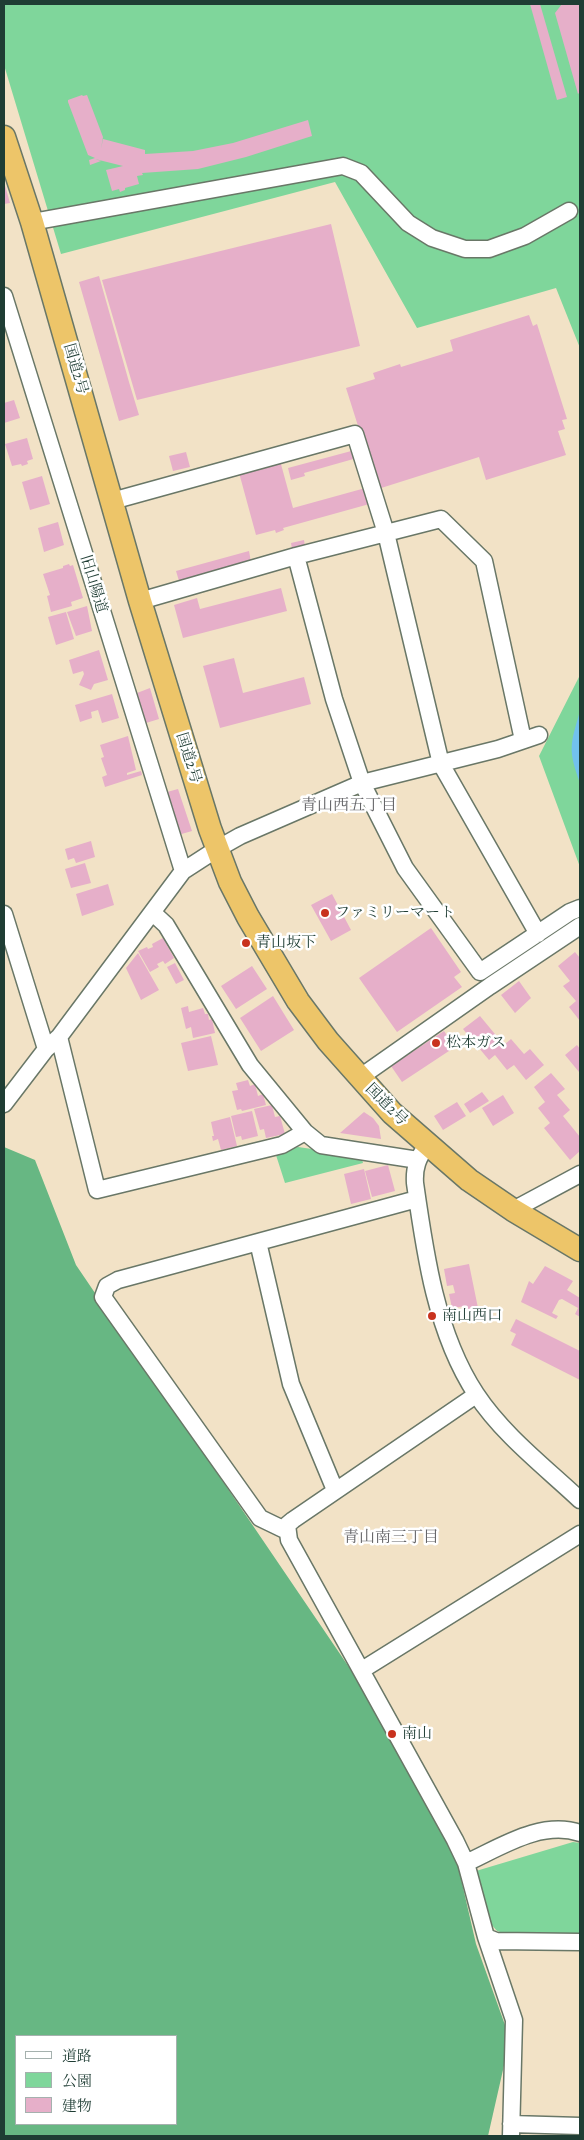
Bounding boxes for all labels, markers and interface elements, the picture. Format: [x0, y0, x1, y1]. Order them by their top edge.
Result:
street label: 国道2号 [59, 341, 91, 397]
street label: 旧山陽道 [76, 553, 110, 615]
street label: 国道2号 [172, 730, 204, 786]
district label: 青山西五丁目 [301, 796, 397, 816]
place label: ファミリーマート [335, 904, 455, 922]
marker: ファミリーマート [319, 907, 331, 919]
place label: 青山坂下 [256, 934, 316, 952]
marker: 青山坂下 [240, 937, 252, 949]
place label: 松本ガス [446, 1034, 506, 1052]
marker: 松本ガス [430, 1037, 442, 1049]
street label: 国道2号 [361, 1080, 411, 1130]
place label: 南山西口 [442, 1307, 502, 1325]
marker: 南山西口 [426, 1310, 438, 1322]
district label: 青山南三丁目 [343, 1528, 439, 1548]
place label: 南山 [402, 1725, 432, 1743]
marker: 南山 [386, 1728, 398, 1740]
legend [15, 2035, 178, 2125]
text: 道路 [62, 2046, 92, 2066]
text: 公園 [62, 2071, 92, 2091]
text: 建物 [62, 2096, 92, 2116]

